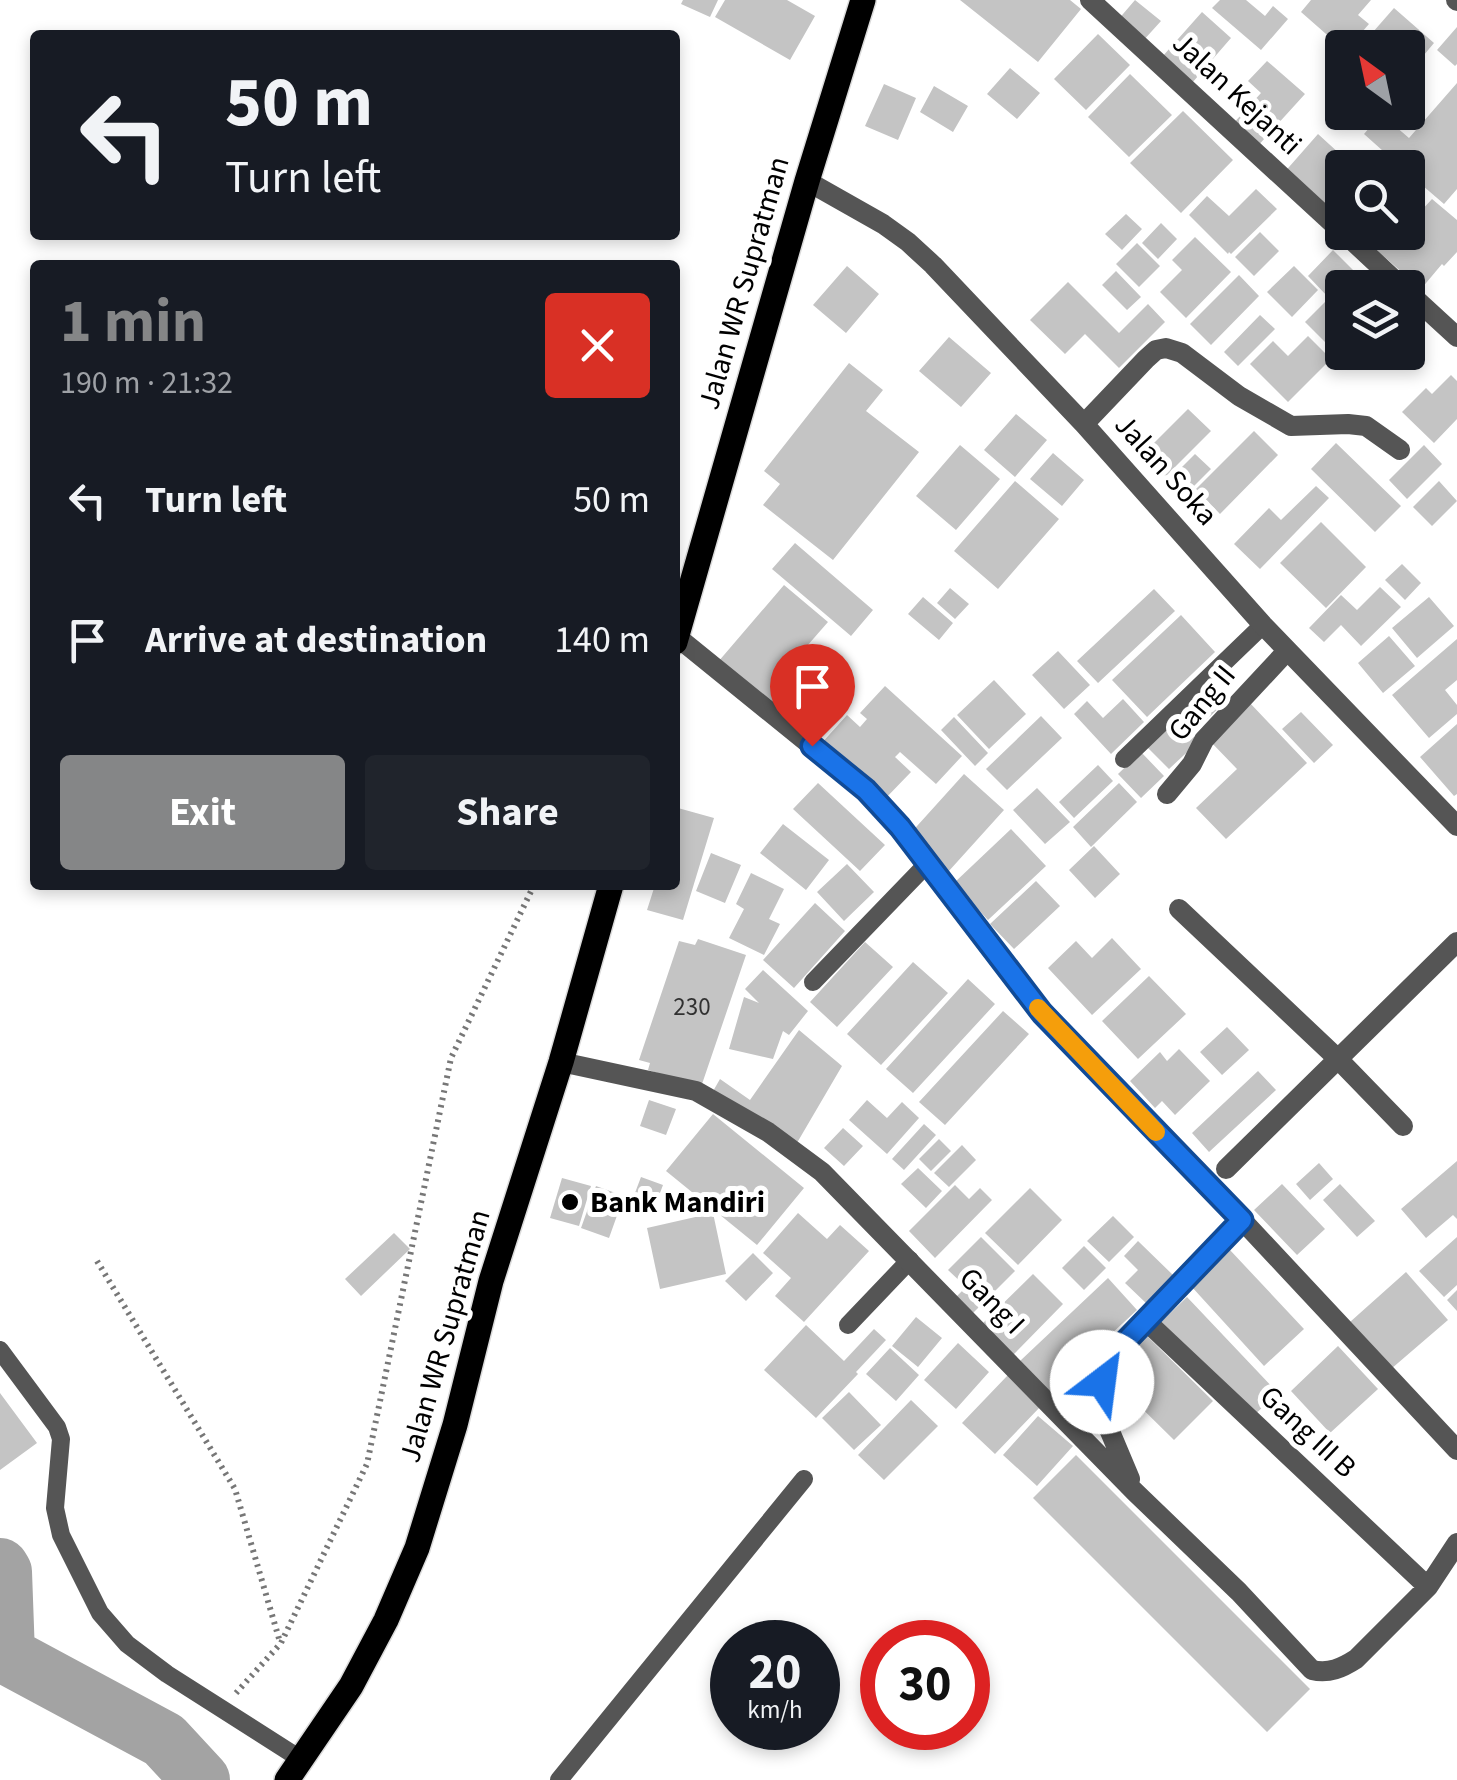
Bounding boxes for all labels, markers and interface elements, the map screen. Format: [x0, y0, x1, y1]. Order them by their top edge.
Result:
street label: Jalan Kejanti [1163, 23, 1311, 165]
north arrow [1325, 30, 1425, 130]
map controls [1325, 30, 1425, 370]
text: 50 m [225, 53, 373, 153]
icon: left [60, 70, 190, 200]
text: Turn left [225, 146, 381, 210]
button: search [1325, 150, 1425, 250]
street label: Jalan WR Supratman [687, 152, 801, 414]
button: layers [1325, 270, 1425, 370]
text: 1 min [60, 280, 206, 365]
button: close [545, 293, 650, 398]
text: 190 m · 21:32 [60, 360, 233, 406]
street label: Jalan Soka [1104, 405, 1228, 535]
icon: left [60, 473, 115, 528]
text: Turn left [145, 473, 287, 527]
text: 50 m [573, 473, 650, 527]
icon: arrive [60, 613, 115, 668]
text: Arrive at destination [145, 613, 487, 667]
text: 140 m [554, 613, 650, 667]
pin [770, 644, 855, 747]
street label: Gang II [1158, 656, 1246, 750]
icon: arrive [785, 659, 840, 714]
button: Exit [60, 755, 345, 870]
button: Share [365, 755, 650, 870]
house number: 230 [673, 989, 711, 1025]
place label: Bank Mandiri [590, 1181, 765, 1224]
marker: Bank Mandiri [559, 1191, 581, 1213]
street label: Jalan WR Supratman [388, 1205, 502, 1467]
street label: Gang I [949, 1258, 1035, 1344]
position arrow [1050, 1330, 1154, 1434]
street label: Gang III B [1250, 1376, 1366, 1488]
speed limit sign: 30 [860, 1620, 990, 1750]
text: 20 [749, 1637, 801, 1708]
text: km/h [747, 1692, 803, 1728]

